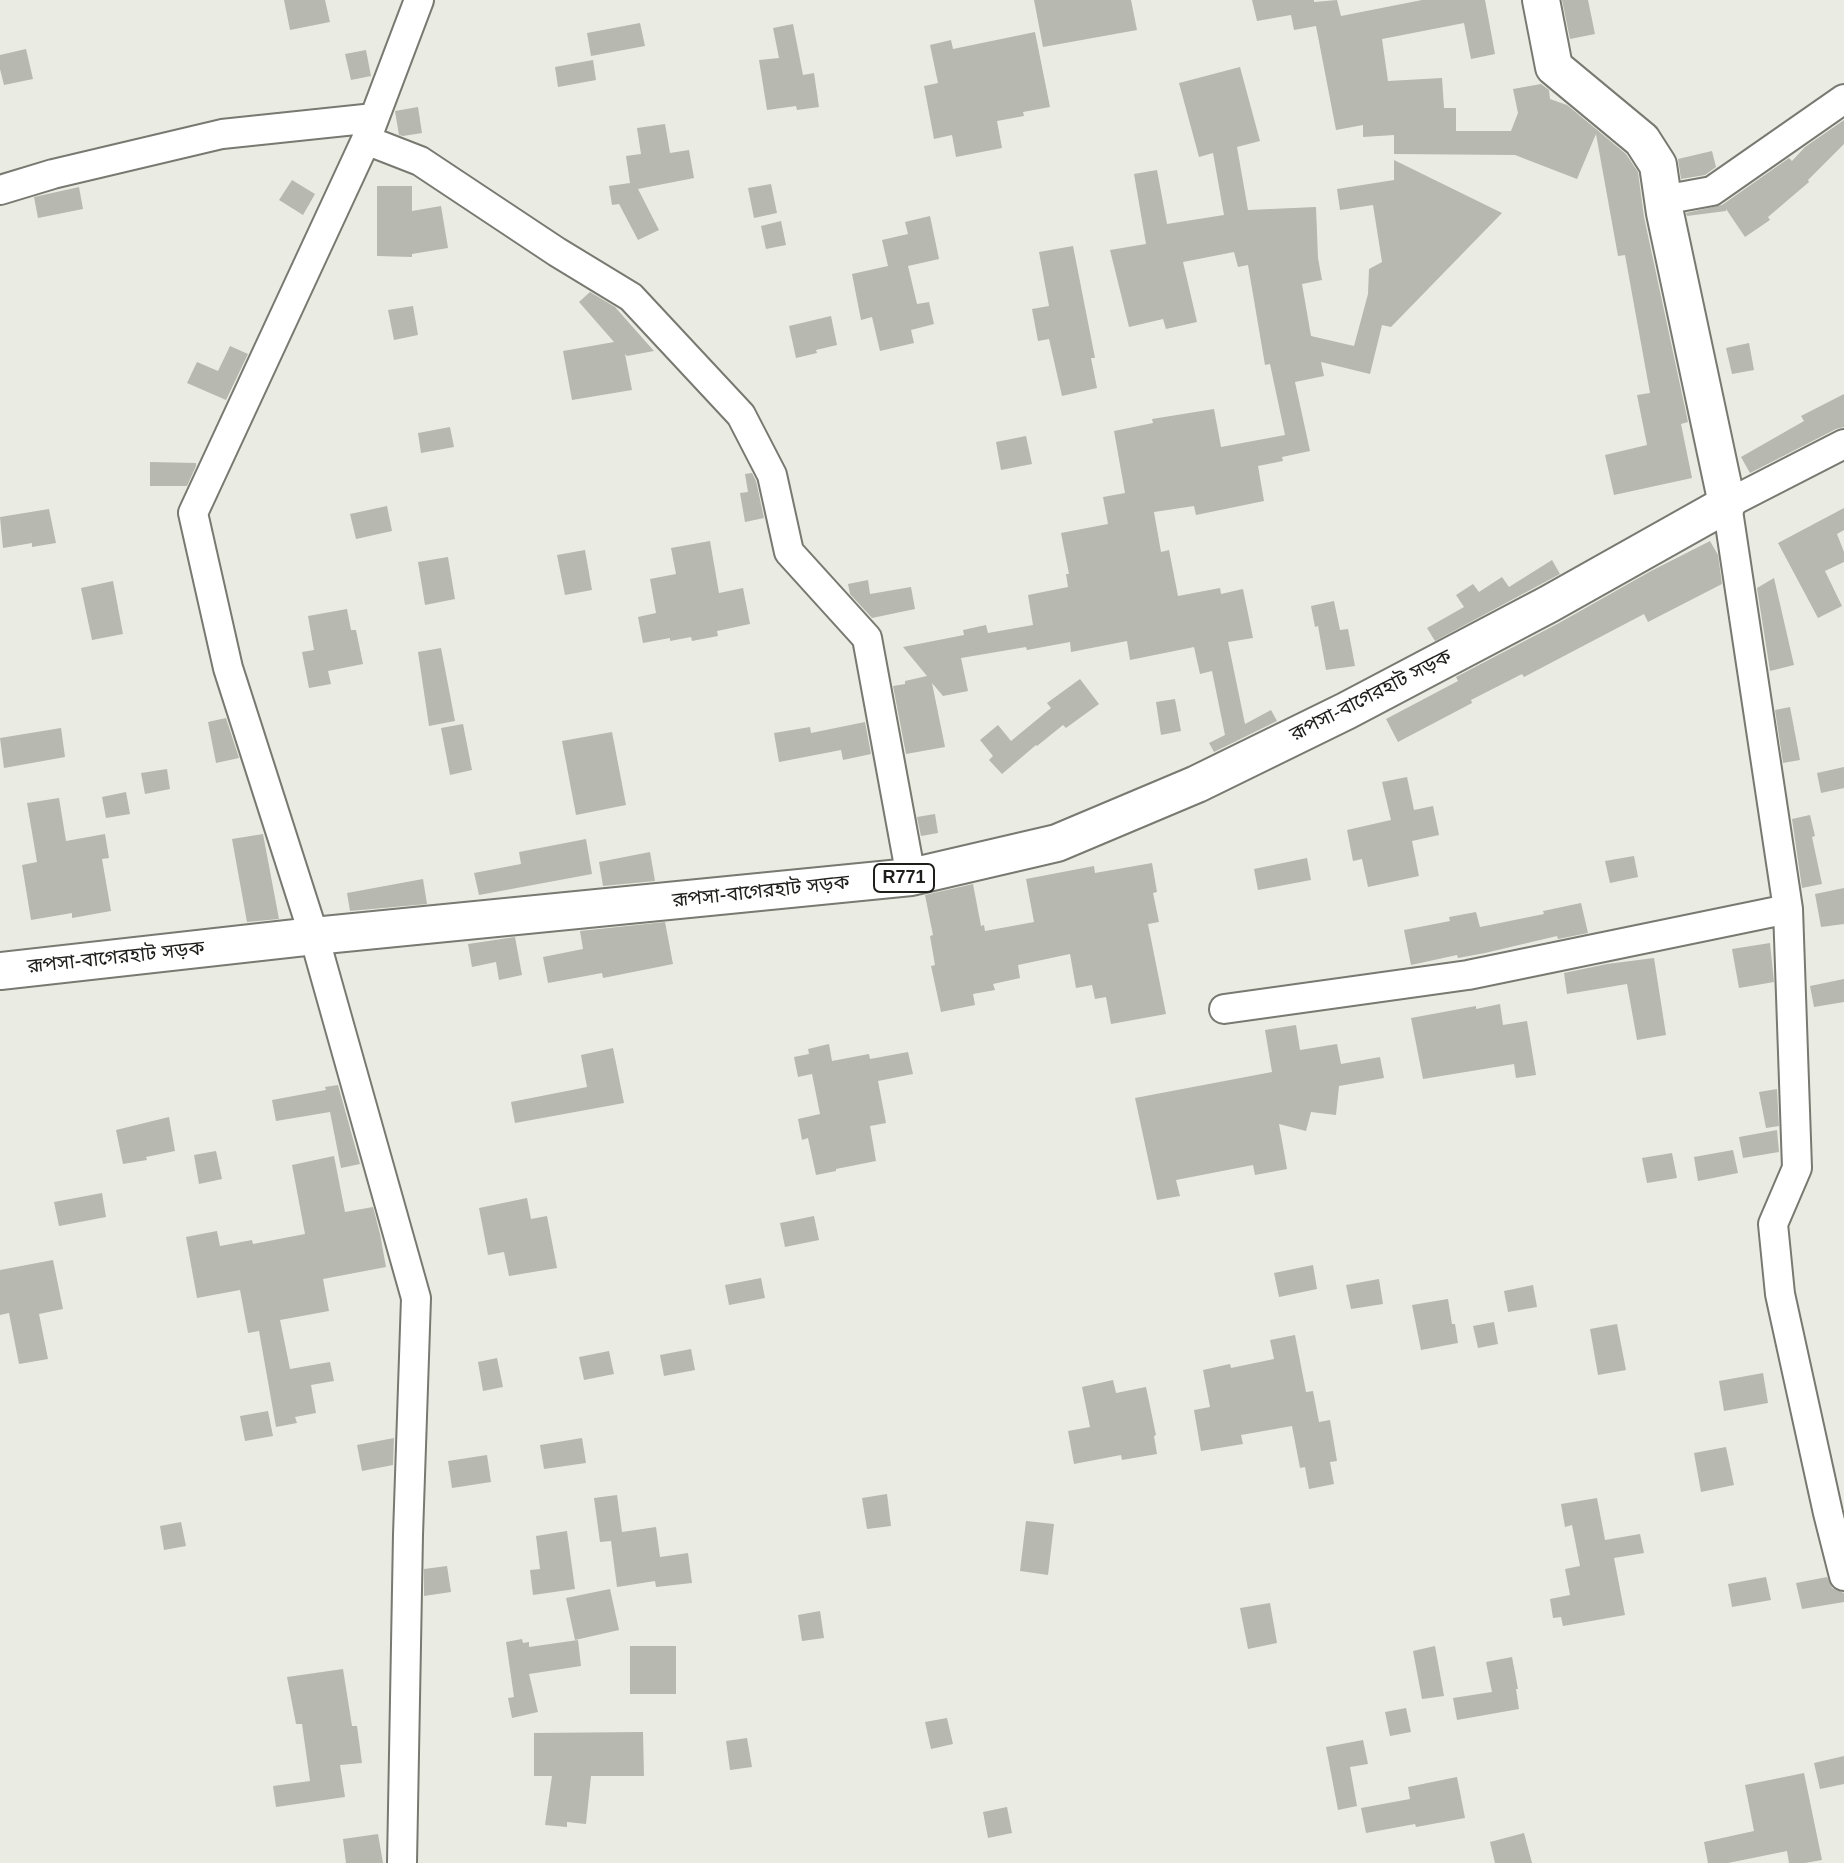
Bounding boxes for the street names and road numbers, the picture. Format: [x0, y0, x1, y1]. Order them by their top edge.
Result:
street label: রূপসা-বাগেরহাট সড়ক [1286, 645, 1456, 747]
road number: R771 [874, 864, 934, 892]
street label: রূপসা-বাগেরহাট সড়ক [671, 871, 851, 913]
street label: রূপসা-বাগেরহাট সড়ক [26, 937, 206, 979]

